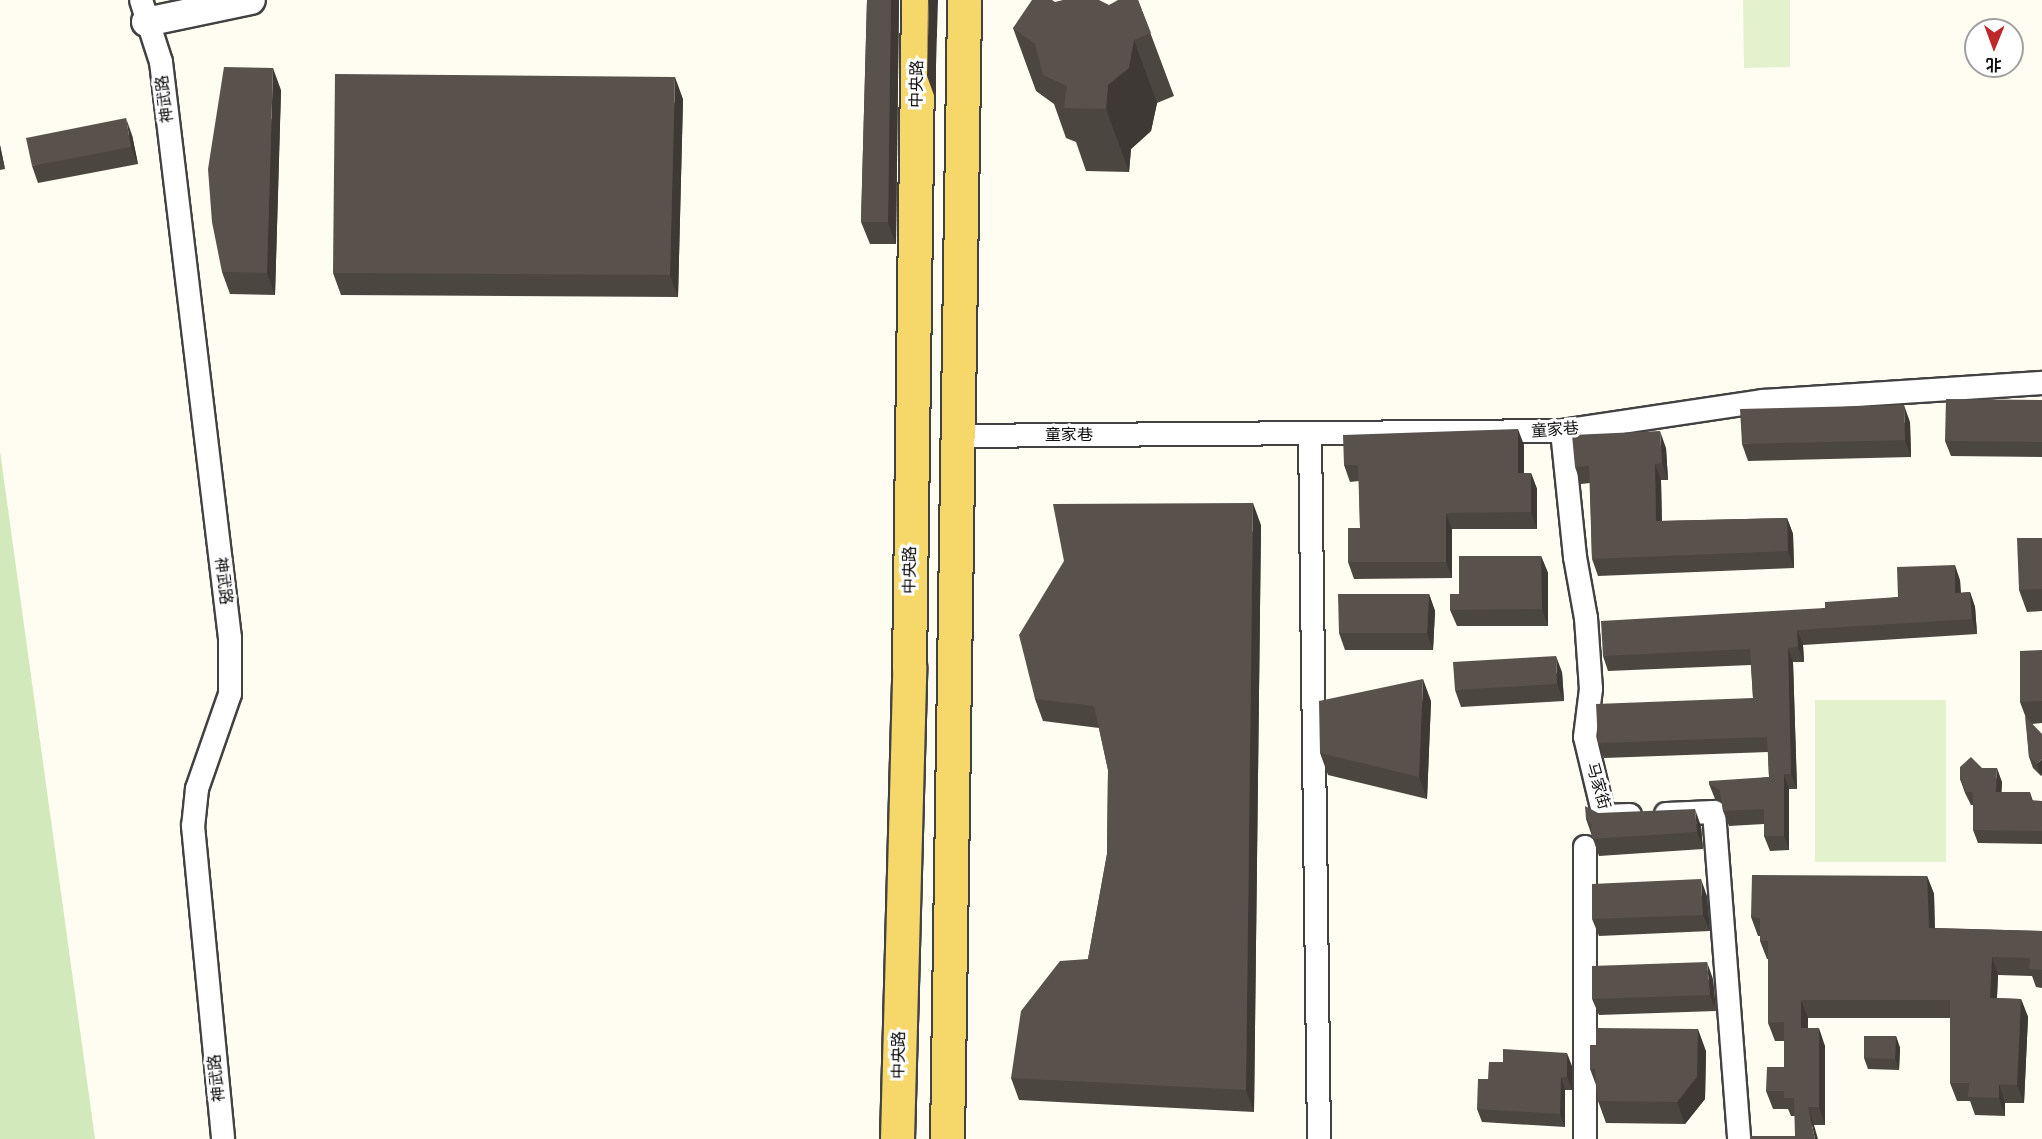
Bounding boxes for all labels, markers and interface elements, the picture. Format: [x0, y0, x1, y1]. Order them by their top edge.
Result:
north arrow [1964, 18, 2024, 78]
text: 北 [1986, 56, 2002, 73]
street label: 中央路 [907, 60, 927, 108]
street label: 神武路 [153, 74, 177, 124]
street label: 童家巷 [1530, 419, 1580, 441]
street label: 童家巷 [1045, 425, 1093, 445]
street label: 中央路 [900, 546, 920, 594]
street label: 神武路 [211, 556, 235, 606]
street label: 马家街 [1582, 760, 1614, 812]
street label: 中央路 [889, 1031, 909, 1079]
street label: 神武路 [205, 1053, 229, 1103]

